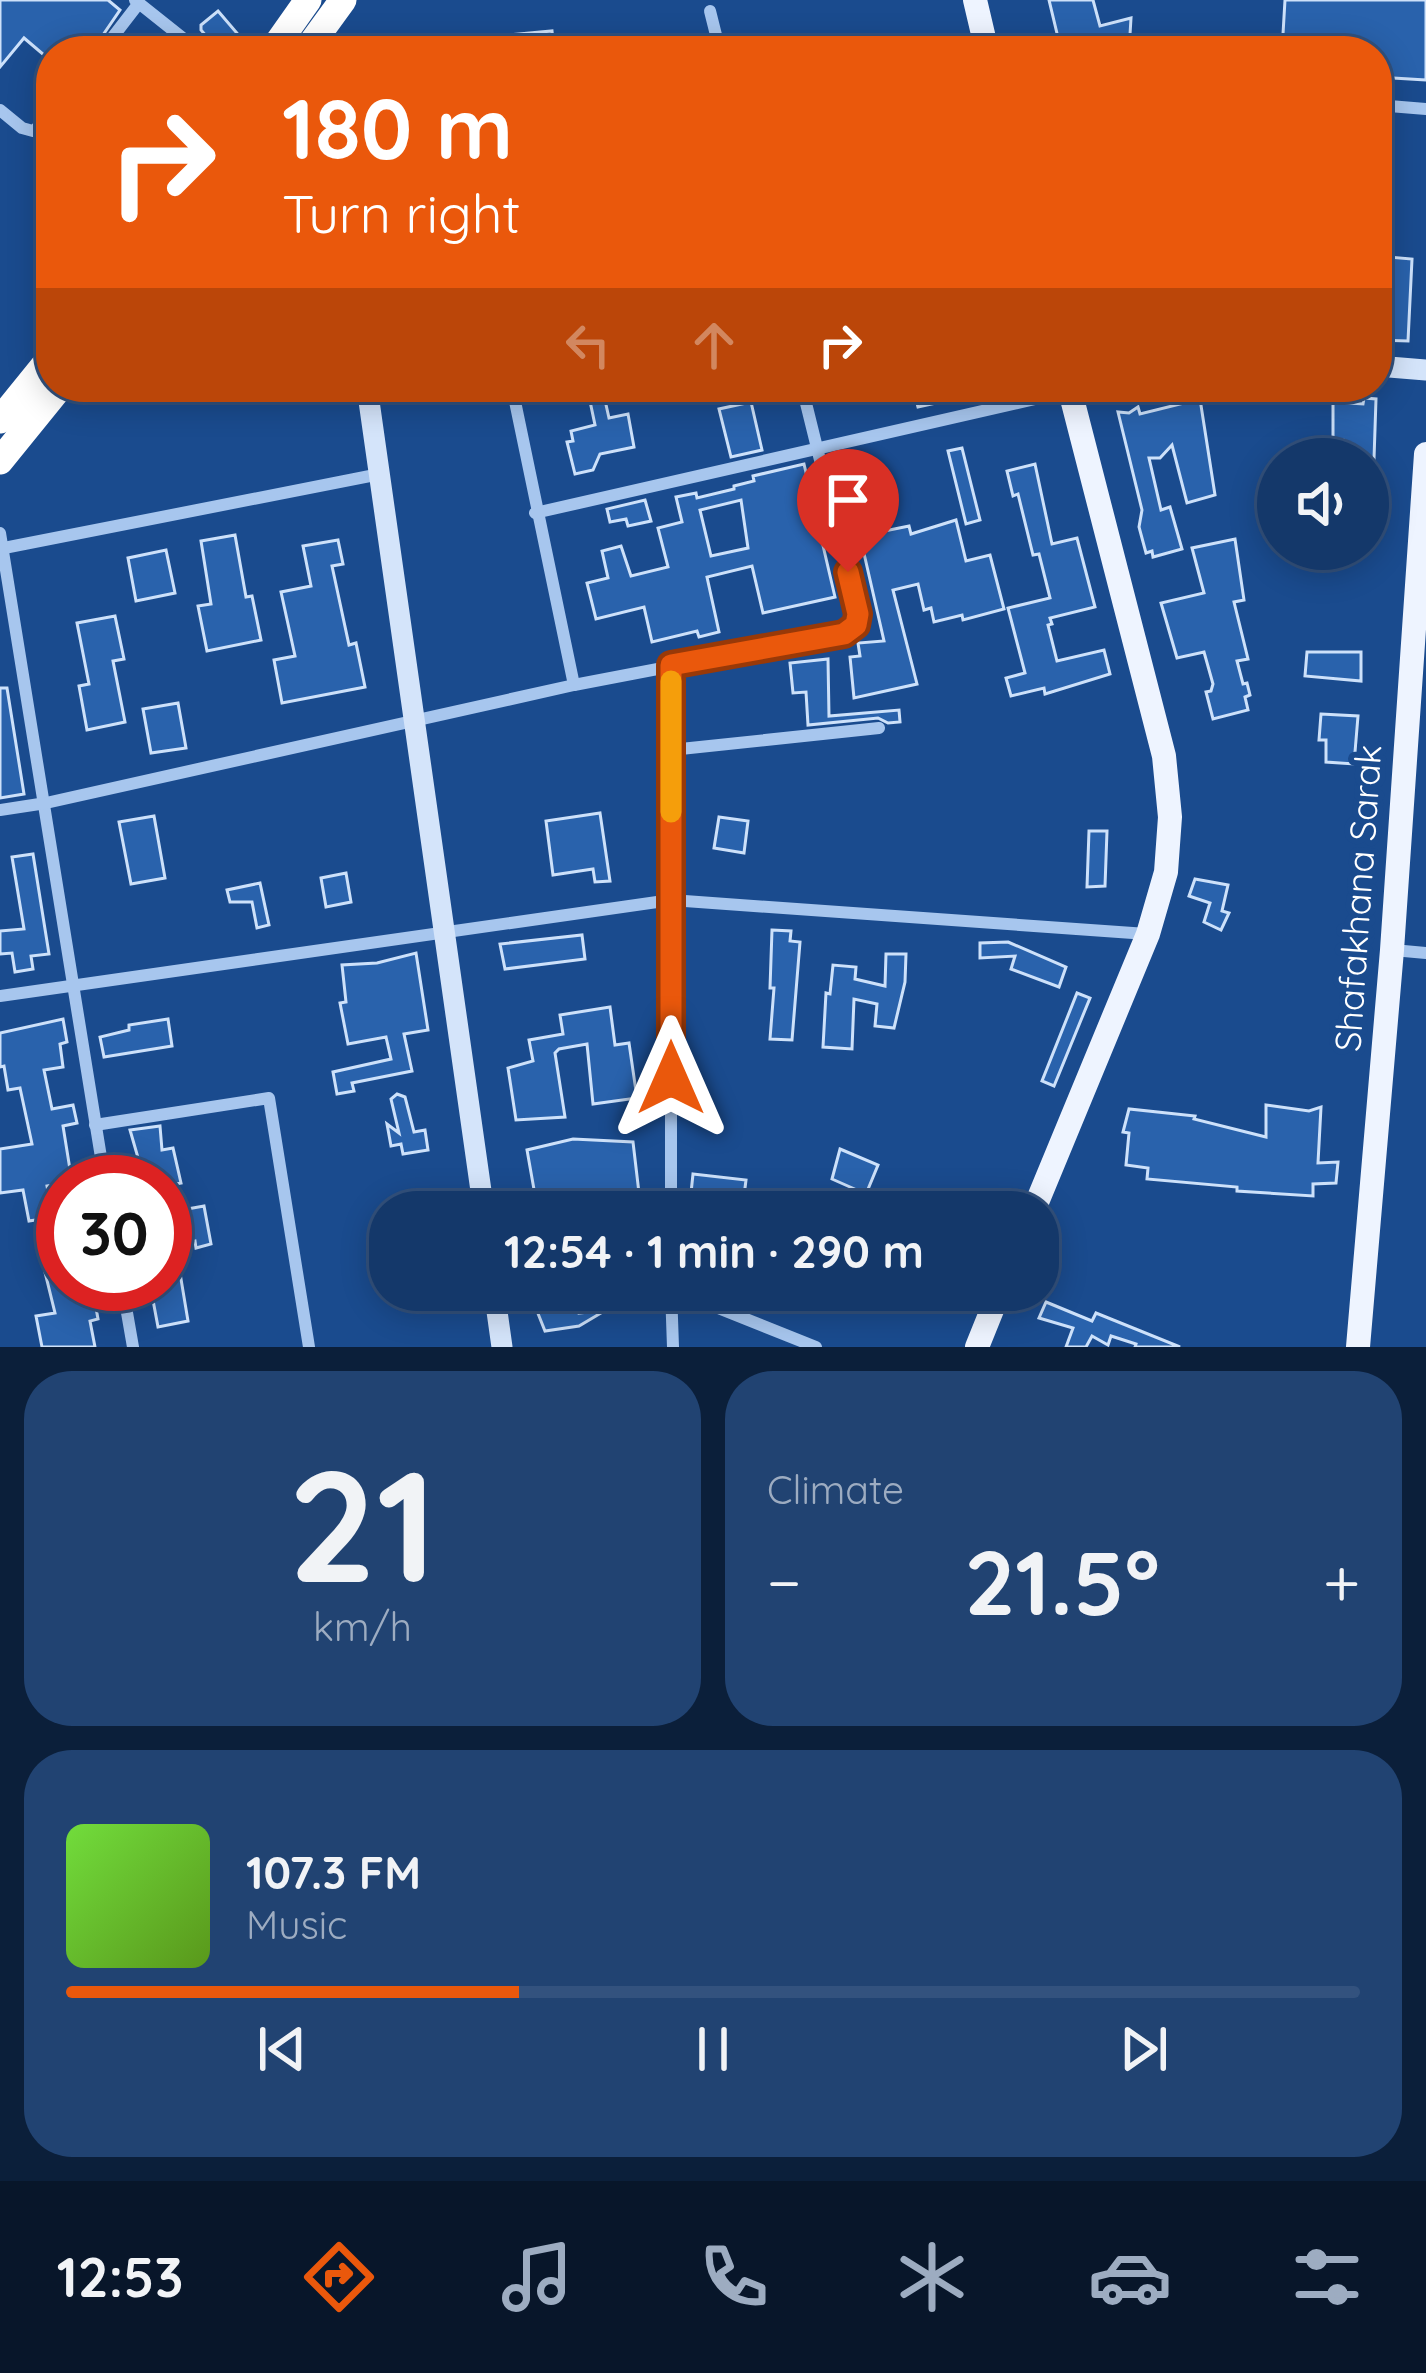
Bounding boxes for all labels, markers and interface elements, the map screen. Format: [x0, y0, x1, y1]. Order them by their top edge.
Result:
text: 180 m [282, 75, 513, 180]
icon: right [84, 84, 240, 240]
text: Turn right [282, 179, 521, 247]
icon: left [555, 312, 621, 378]
icon: ahead [681, 312, 747, 378]
icon: right [807, 312, 873, 378]
map controls [1257, 438, 1389, 570]
button: sound [1257, 438, 1389, 570]
pin [797, 449, 899, 572]
icon: arrive [815, 467, 881, 533]
street label: Shafakhana Sarak [1324, 743, 1391, 1053]
position arrow [608, 1015, 734, 1141]
speed limit sign: 30 [36, 1155, 192, 1311]
text: 12:54 · 1 min · 290 m [504, 1223, 924, 1279]
text: 21 [288, 1426, 437, 1621]
text: Climate [767, 1465, 904, 1514]
text: 21.5° [964, 1525, 1160, 1638]
text: − [767, 1540, 801, 1623]
text: + [1323, 1540, 1360, 1623]
text: km/h [313, 1602, 412, 1651]
text: 107.3 FM [246, 1844, 421, 1900]
text: Music [246, 1900, 347, 1949]
icon: previous [249, 2016, 315, 2082]
icon: pause [680, 2016, 746, 2082]
icon: next [1111, 2016, 1177, 2082]
icon: directions [297, 2235, 381, 2319]
icon: music [495, 2235, 579, 2319]
icon: phone [692, 2235, 776, 2319]
icon: climate [890, 2235, 974, 2319]
icon: car [1088, 2235, 1172, 2319]
icon: filters [1285, 2235, 1369, 2319]
text: 12:53 [57, 2243, 183, 2311]

